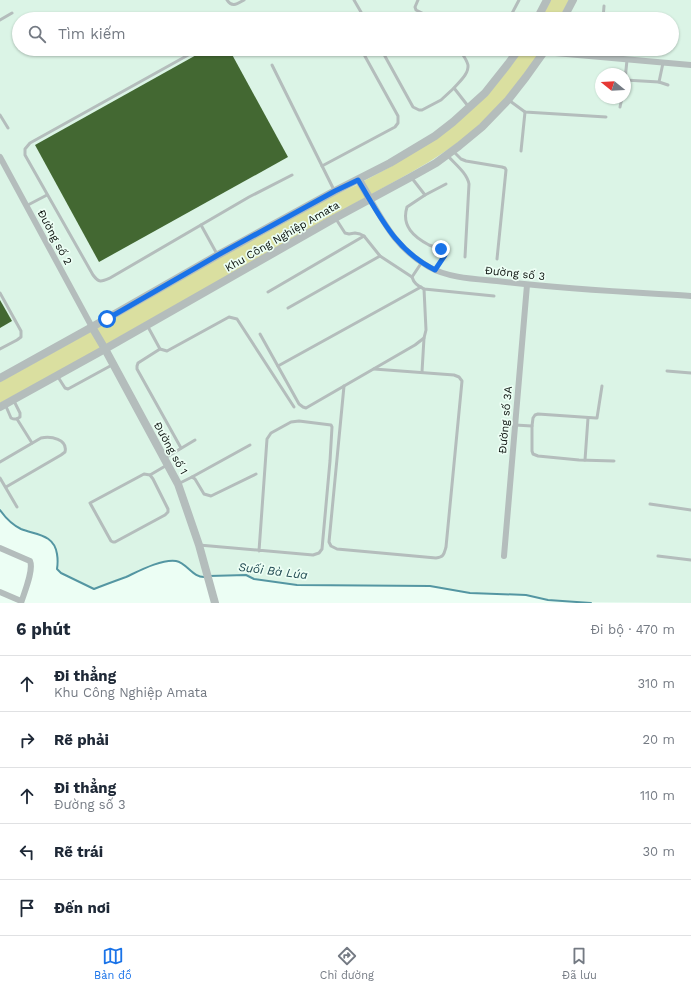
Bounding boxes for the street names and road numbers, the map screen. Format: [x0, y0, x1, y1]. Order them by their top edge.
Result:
street label: Khu Công Nghiệp Amata [223, 198, 342, 275]
street label: Đường số 2 [35, 207, 74, 267]
street label: Đường số 3 [484, 264, 546, 283]
street label: Đường số 3A [496, 386, 515, 454]
street label: Đường số 1 [151, 420, 190, 477]

